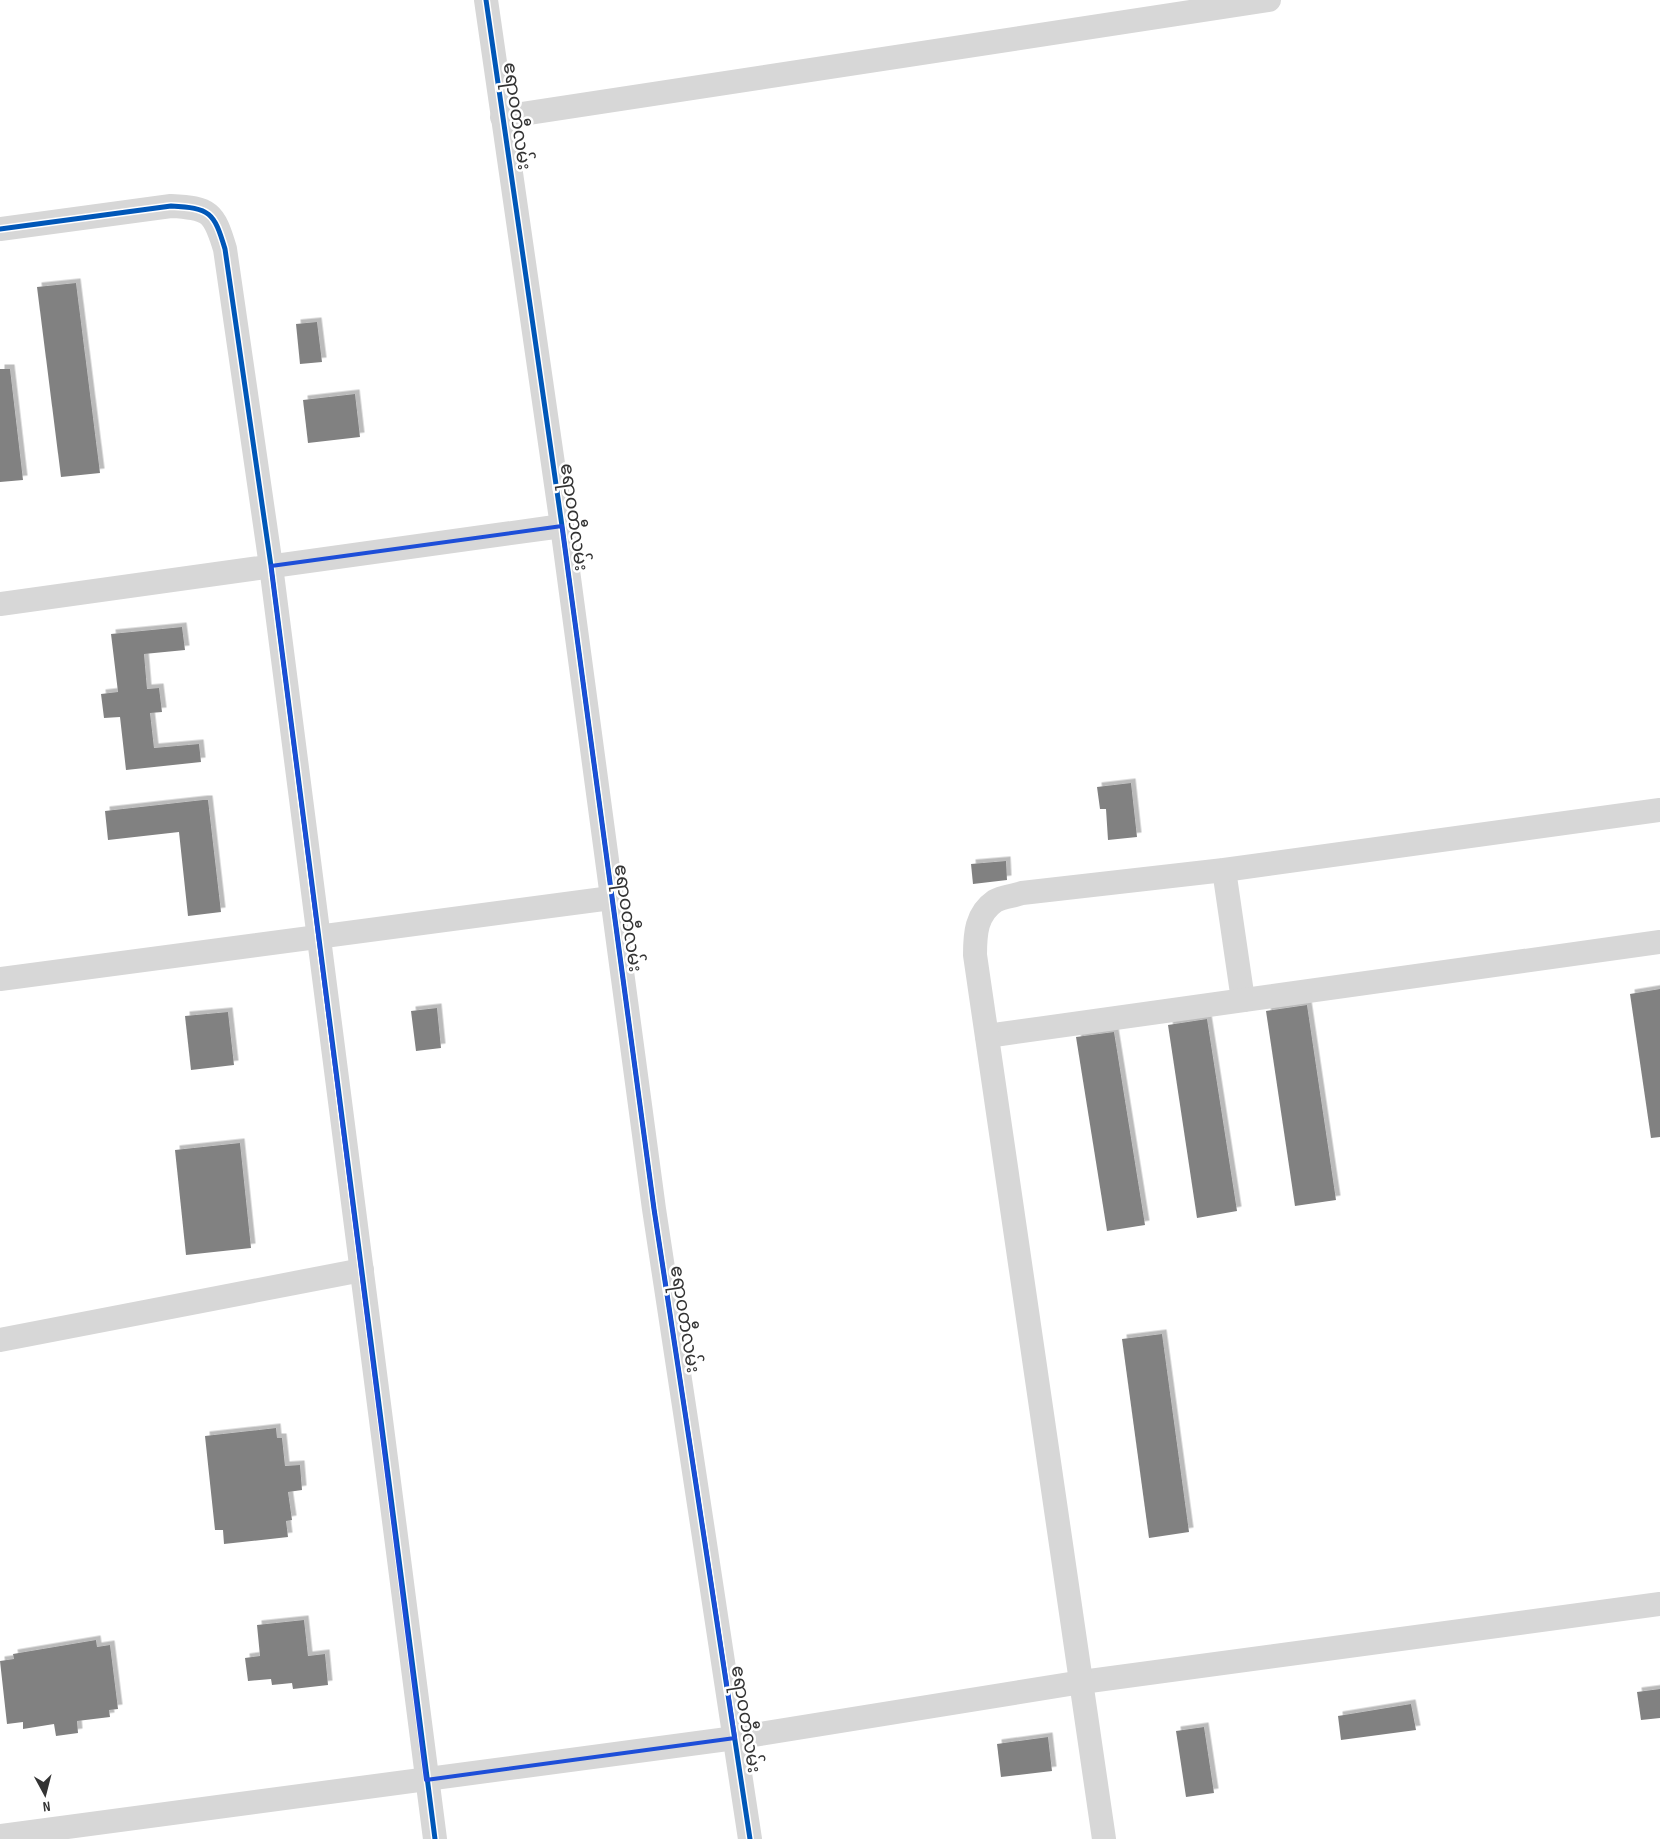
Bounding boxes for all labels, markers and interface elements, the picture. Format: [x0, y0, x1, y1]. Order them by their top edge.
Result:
street label: ဧရာဝတီလမ်း [495, 60, 539, 172]
street label: ဧရာဝတီလမ်း [552, 461, 596, 573]
street label: ဧရာဝတီလမ်း [606, 862, 650, 974]
street label: ဧရာဝတီလမ်း [662, 1263, 708, 1375]
street label: ဧရာဝတီလမ်း [723, 1663, 769, 1775]
north arrow [20, 1769, 70, 1819]
text: N [42, 1798, 51, 1815]

